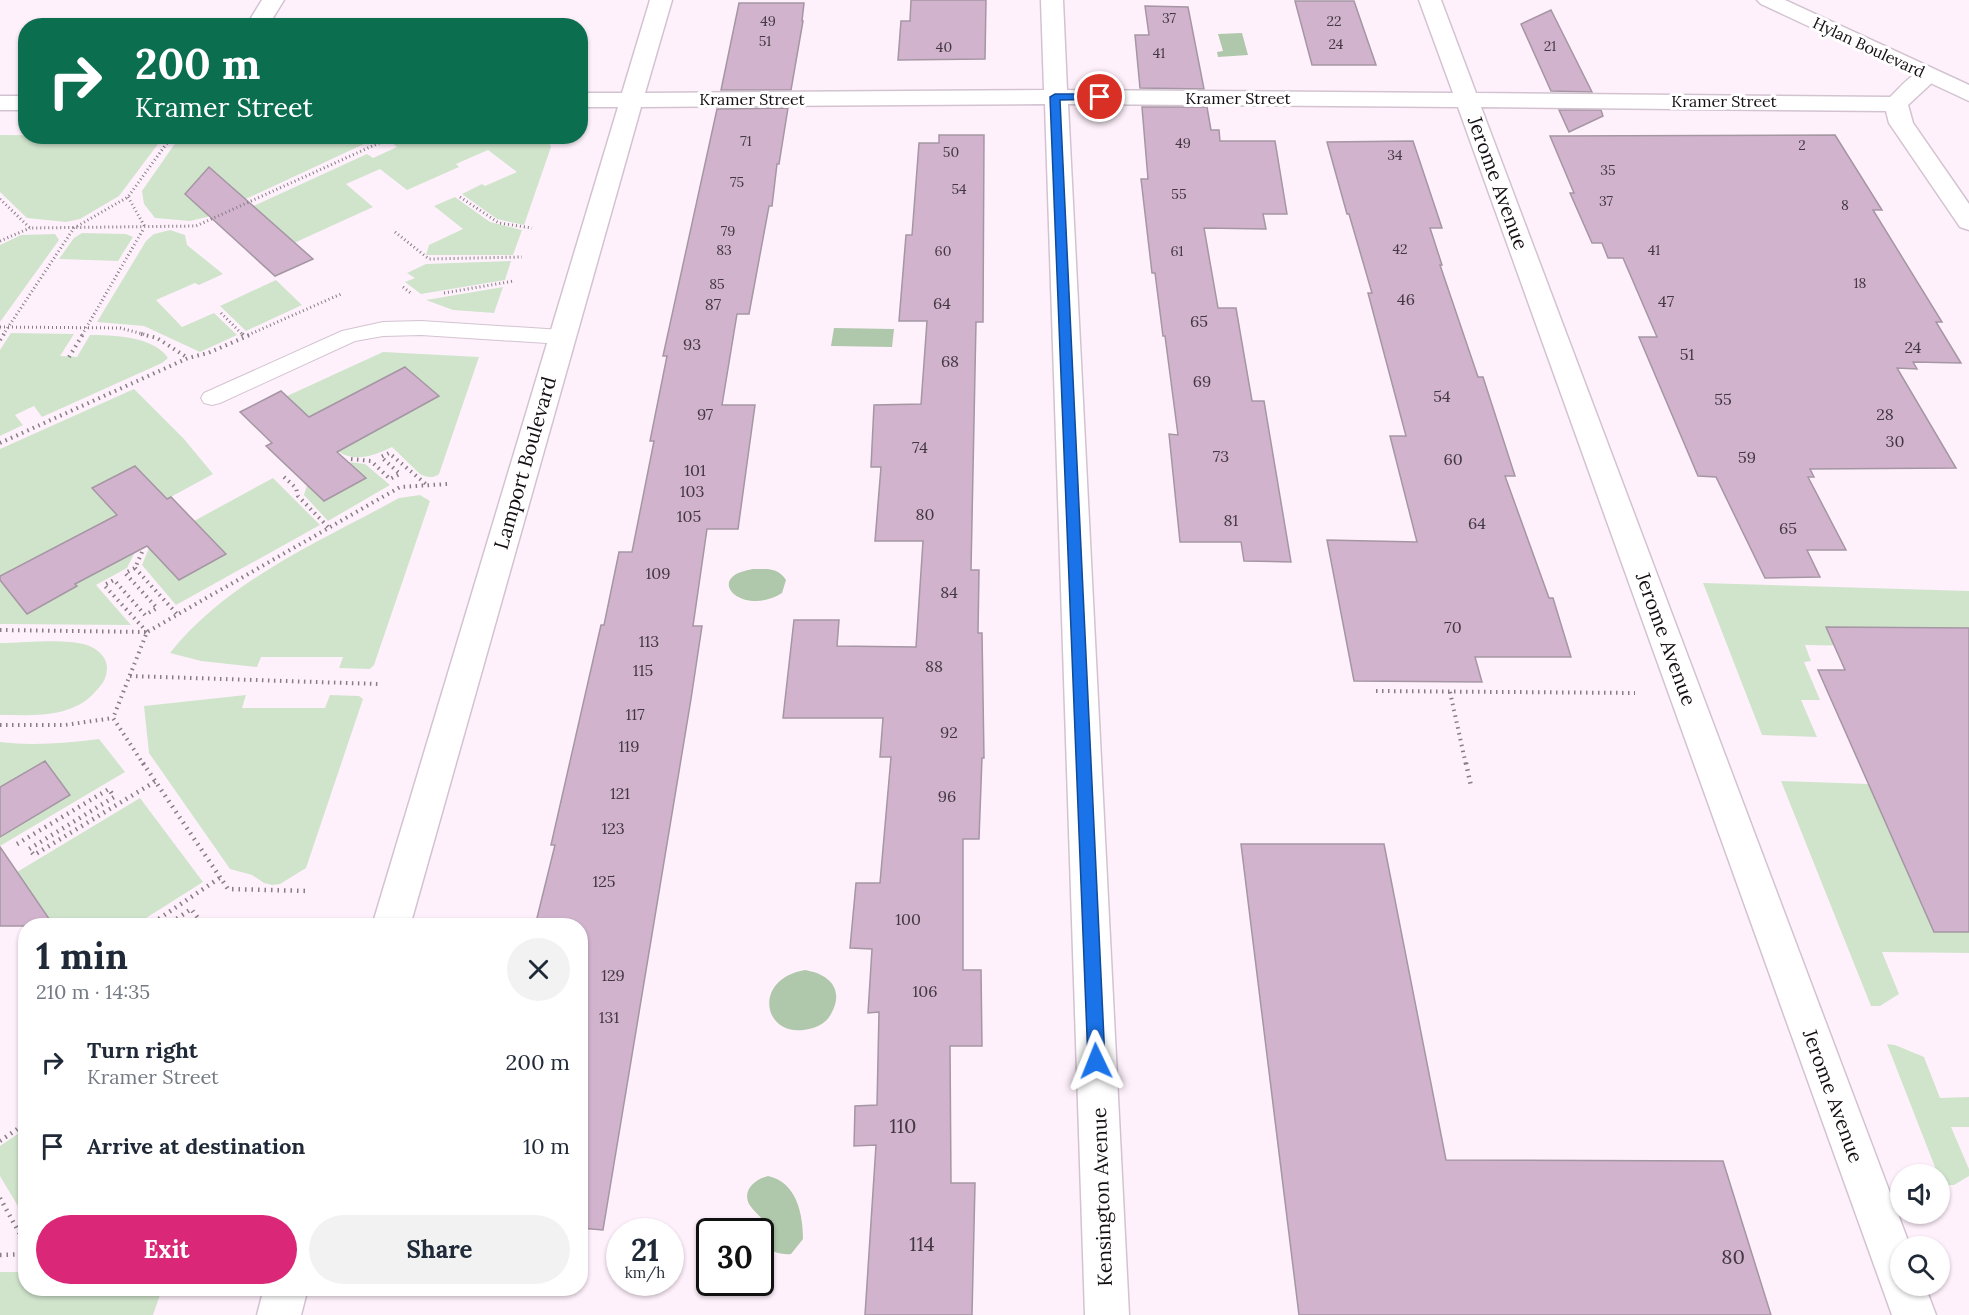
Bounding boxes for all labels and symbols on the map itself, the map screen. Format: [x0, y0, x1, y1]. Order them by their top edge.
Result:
house number: 37 [1162, 9, 1177, 27]
house number: 49 [760, 12, 776, 30]
house number: 22 [1326, 12, 1342, 30]
street label: Hylan Boulevard [1810, 12, 1929, 82]
house number: 51 [759, 32, 771, 50]
house number: 24 [1329, 35, 1344, 53]
house number: 21 [1544, 37, 1556, 55]
house number: 40 [936, 38, 952, 56]
house number: 41 [1153, 44, 1165, 62]
pin [1074, 71, 1125, 122]
street label: Kramer Street [1185, 88, 1292, 108]
street label: Kramer Street [699, 89, 806, 109]
street label: Kramer Street [1671, 91, 1778, 111]
street label: Jerome Avenue [1462, 112, 1534, 253]
house number: 71 [740, 132, 752, 150]
house number: 49 [1175, 134, 1191, 152]
house number: 2 [1798, 136, 1806, 154]
house number: 50 [943, 143, 959, 161]
house number: 34 [1387, 146, 1403, 164]
house number: 35 [1600, 161, 1616, 179]
house number: 75 [730, 173, 744, 191]
house number: 54 [951, 180, 967, 198]
house number: 55 [1171, 185, 1187, 203]
house number: 37 [1599, 192, 1614, 210]
house number: 8 [1841, 196, 1849, 214]
house number: 79 [721, 222, 735, 240]
house number: 42 [1392, 240, 1408, 258]
house number: 83 [716, 241, 732, 259]
house number: 41 [1648, 241, 1660, 259]
house number: 60 [935, 242, 951, 260]
house number: 61 [1170, 242, 1184, 260]
house number: 18 [1854, 274, 1867, 292]
house number: 85 [709, 275, 725, 293]
house number: 46 [1397, 289, 1415, 309]
house number: 47 [1658, 291, 1675, 311]
house number: 64 [933, 293, 951, 313]
house number: 87 [705, 294, 722, 314]
house number: 65 [1190, 311, 1208, 331]
house number: 93 [683, 334, 701, 354]
house number: 24 [1905, 337, 1922, 357]
house number: 51 [1680, 344, 1694, 364]
house number: 68 [941, 351, 959, 371]
house number: 69 [1193, 371, 1211, 391]
street label: Lamport Boulevard [488, 374, 561, 552]
house number: 54 [1433, 386, 1451, 406]
house number: 55 [1714, 389, 1732, 409]
house number: 97 [697, 404, 714, 424]
house number: 28 [1876, 404, 1894, 424]
house number: 30 [1886, 431, 1904, 451]
house number: 74 [912, 437, 928, 457]
house number: 73 [1213, 446, 1229, 466]
house number: 59 [1738, 447, 1756, 467]
house number: 60 [1443, 449, 1463, 469]
house number: 101 [684, 460, 706, 480]
house number: 103 [680, 481, 704, 501]
house number: 80 [916, 504, 935, 524]
house number: 105 [677, 506, 701, 526]
house number: 81 [1224, 510, 1239, 530]
house number: 64 [1468, 513, 1486, 533]
house number: 65 [1779, 518, 1797, 538]
house number: 109 [645, 563, 671, 583]
street label: Jerome Avenue [1630, 568, 1702, 709]
house number: 84 [940, 582, 958, 602]
house number: 70 [1444, 617, 1462, 637]
house number: 113 [639, 631, 659, 651]
house number: 88 [925, 656, 943, 676]
house number: 115 [633, 660, 653, 680]
house number: 117 [625, 704, 645, 724]
house number: 92 [940, 722, 958, 742]
house number: 119 [619, 736, 639, 756]
house number: 121 [610, 783, 630, 803]
house number: 96 [938, 786, 956, 806]
house number: 123 [601, 818, 625, 838]
house number: 125 [592, 871, 616, 891]
house number: 100 [895, 909, 921, 929]
house number: 129 [601, 965, 625, 985]
house number: 106 [912, 981, 938, 1001]
house number: 131 [599, 1007, 619, 1027]
street label: Jerome Avenue [1797, 1025, 1869, 1166]
position arrow [1064, 1029, 1128, 1093]
street label: Kensington Avenue [1086, 1107, 1117, 1287]
house number: 110 [890, 1113, 916, 1138]
speed limit sign: 30 [696, 1218, 774, 1296]
house number: 114 [909, 1231, 935, 1256]
house number: 80 [1721, 1244, 1745, 1269]

